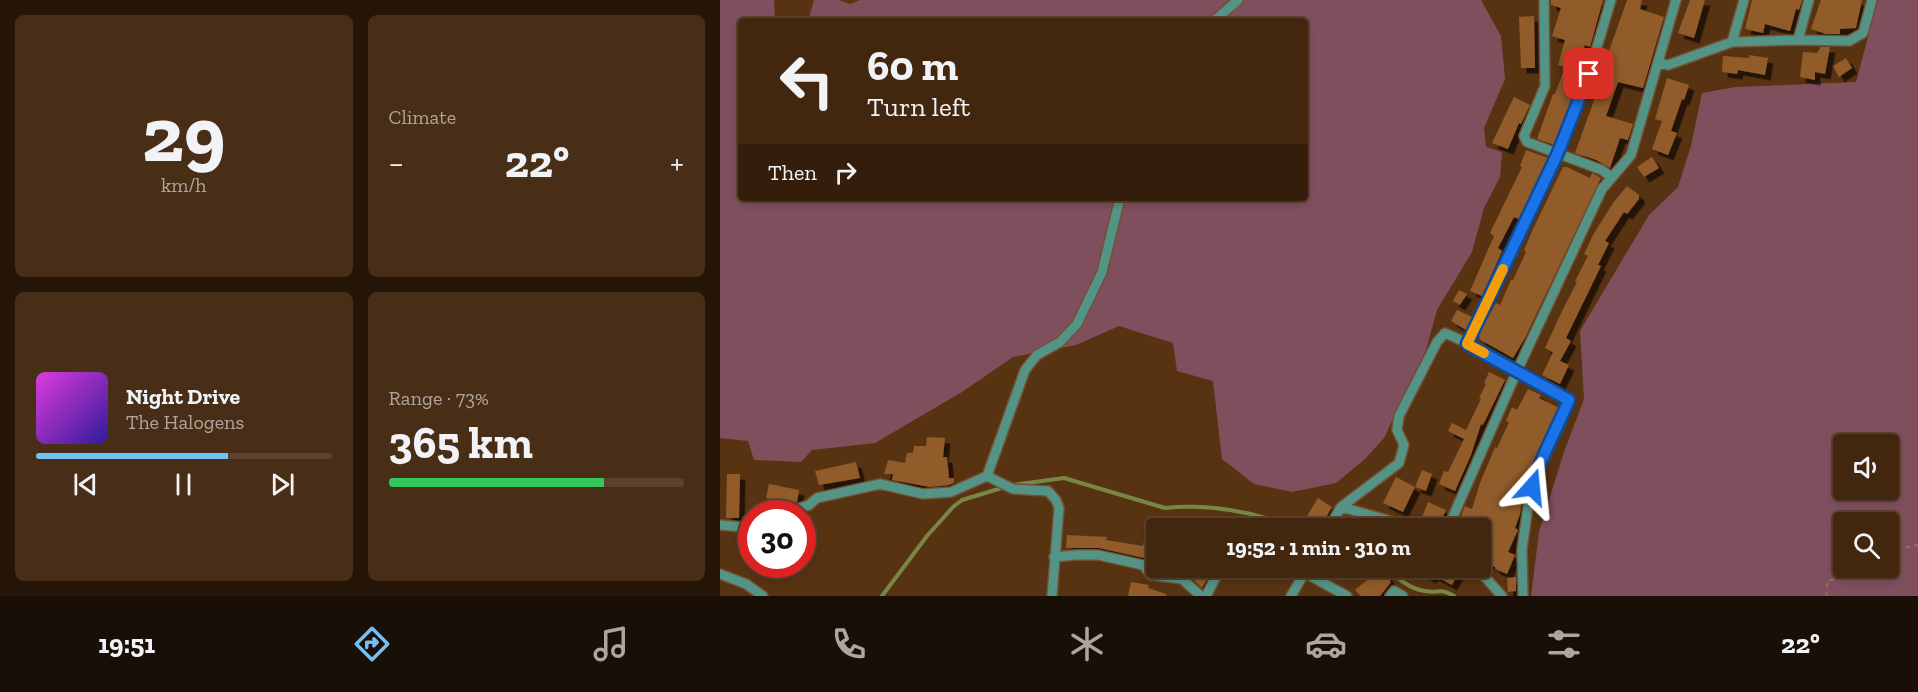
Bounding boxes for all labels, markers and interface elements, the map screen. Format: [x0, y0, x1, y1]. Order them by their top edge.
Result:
text: 60 m [867, 40, 958, 91]
icon: left [768, 42, 846, 120]
pin [1563, 48, 1614, 99]
icon: arrive [1572, 57, 1605, 90]
text: 29 [142, 87, 226, 181]
text: Turn left [867, 91, 970, 123]
text: Climate [389, 105, 456, 129]
text: 22° [505, 135, 569, 189]
text: − [389, 143, 404, 182]
text: + [670, 143, 684, 182]
icon: right [829, 156, 862, 189]
text: Then [768, 159, 817, 186]
text: km/h [161, 173, 207, 197]
text: Night Drive [126, 383, 240, 410]
text: Range · 73% [389, 386, 489, 410]
text: The Halogens [126, 410, 244, 434]
text: 365 km [389, 416, 533, 470]
map controls [1833, 434, 1899, 578]
button: sound [1833, 434, 1899, 500]
position arrow [1500, 455, 1564, 519]
icon: previous [69, 468, 102, 501]
icon: pause [167, 468, 200, 501]
icon: next [266, 468, 299, 501]
speed limit sign: 30 [738, 500, 816, 578]
button: search [1833, 512, 1899, 578]
text: 19:52 · 1 min · 310 m [1226, 534, 1411, 561]
icon: directions [351, 623, 393, 665]
icon: music [590, 623, 632, 665]
icon: phone [828, 623, 870, 665]
icon: climate [1066, 623, 1108, 665]
icon: car [1305, 623, 1347, 665]
icon: filters [1543, 623, 1585, 665]
text: 19:51 [98, 628, 155, 660]
text: 22° [1781, 628, 1820, 660]

